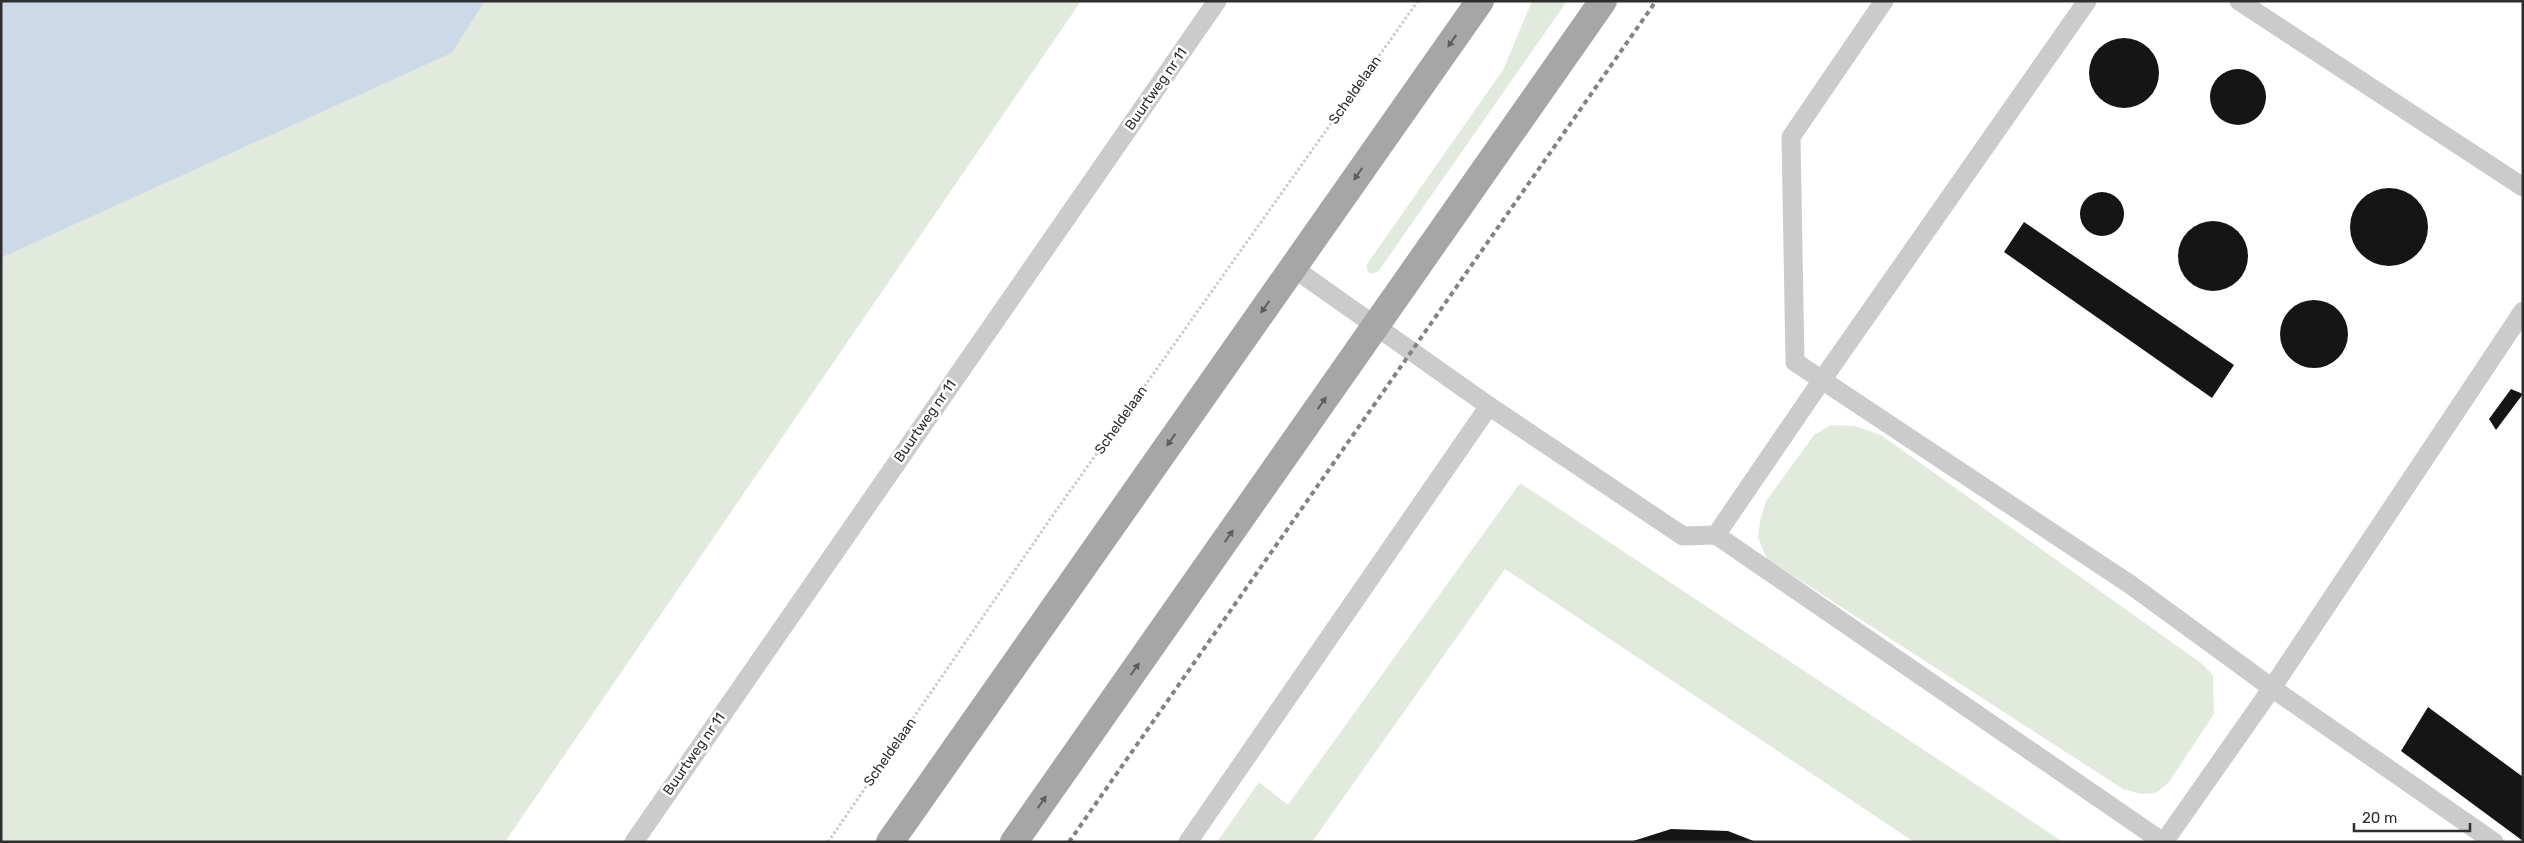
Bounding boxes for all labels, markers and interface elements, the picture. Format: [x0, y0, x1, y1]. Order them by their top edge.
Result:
one-way arrow [1447, 34, 1457, 48]
street label: Buurtweg nr 11 [1121, 45, 1191, 133]
street label: Scheldelaan [1325, 52, 1385, 128]
one-way arrow [1353, 167, 1363, 181]
one-way arrow [1260, 300, 1270, 314]
street label: Buurtweg nr 11 [890, 377, 960, 465]
street label: Scheldelaan [1091, 382, 1151, 458]
one-way arrow [1317, 396, 1327, 410]
one-way arrow [1166, 433, 1176, 447]
one-way arrow [1223, 530, 1234, 543]
one-way arrow [1130, 662, 1140, 676]
street label: Buurtweg nr 11 [659, 710, 729, 798]
street label: Scheldelaan [860, 714, 920, 790]
one-way arrow [1037, 795, 1047, 809]
scale bar [2354, 800, 2470, 832]
text: 20 m [2362, 809, 2397, 827]

